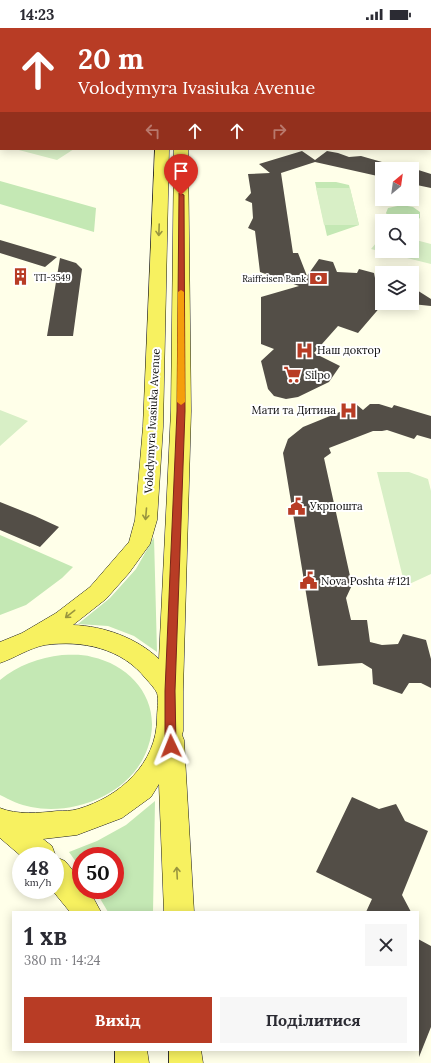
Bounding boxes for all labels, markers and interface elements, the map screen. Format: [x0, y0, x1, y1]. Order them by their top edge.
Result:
text: 14:23 [20, 5, 54, 24]
text: 20 m [78, 41, 144, 77]
icon: ahead [12, 44, 64, 96]
text: Volodymyra Ivasiuka Avenue [78, 76, 315, 99]
icon: left [142, 120, 164, 142]
icon: ahead [184, 120, 206, 142]
icon: ahead [226, 120, 248, 142]
icon: right [268, 120, 290, 142]
pin [164, 154, 198, 195]
icon: arrive [170, 160, 192, 182]
north arrow [375, 162, 419, 206]
map controls [375, 162, 419, 310]
button: search [375, 214, 419, 258]
one-way arrow [155, 223, 163, 236]
button: layers [375, 266, 419, 310]
building icon: ТП-3549 [11, 267, 31, 287]
bank icon: Raiffeisen Bank [309, 268, 329, 288]
place label: ТП-3549 [34, 272, 71, 283]
place label: Raiffeisen Bank [242, 273, 306, 284]
hospital icon: Наш доктор [294, 340, 314, 360]
place label: Наш доктор [317, 343, 381, 357]
street label: Volodymyra Ivasiuka Avenue [141, 348, 163, 495]
supermarket icon: Silpo [282, 365, 302, 385]
place label: Silpo [305, 368, 330, 382]
hospital icon: Мати та Дитина [339, 400, 359, 420]
place label: Мати та Дитина [252, 403, 336, 417]
public building icon: Укрпошта [287, 496, 307, 516]
place label: Укрпошта [309, 499, 363, 513]
one-way arrow [143, 507, 150, 520]
public building icon: Nova Poshta #121 [298, 571, 318, 591]
place label: Nova Poshta #121 [321, 574, 410, 588]
one-way arrow [65, 610, 76, 619]
position arrow [150, 725, 192, 767]
speed limit sign: 50 [72, 847, 124, 899]
text: 48 [27, 855, 49, 880]
one-way arrow [173, 867, 181, 880]
text: km/h [24, 876, 52, 889]
text: 1 хв [24, 921, 67, 952]
button: close [365, 924, 407, 966]
text: 380 m · 14:24 [24, 952, 101, 969]
button: Вихід [24, 997, 212, 1043]
button: Поділитися [220, 997, 407, 1043]

